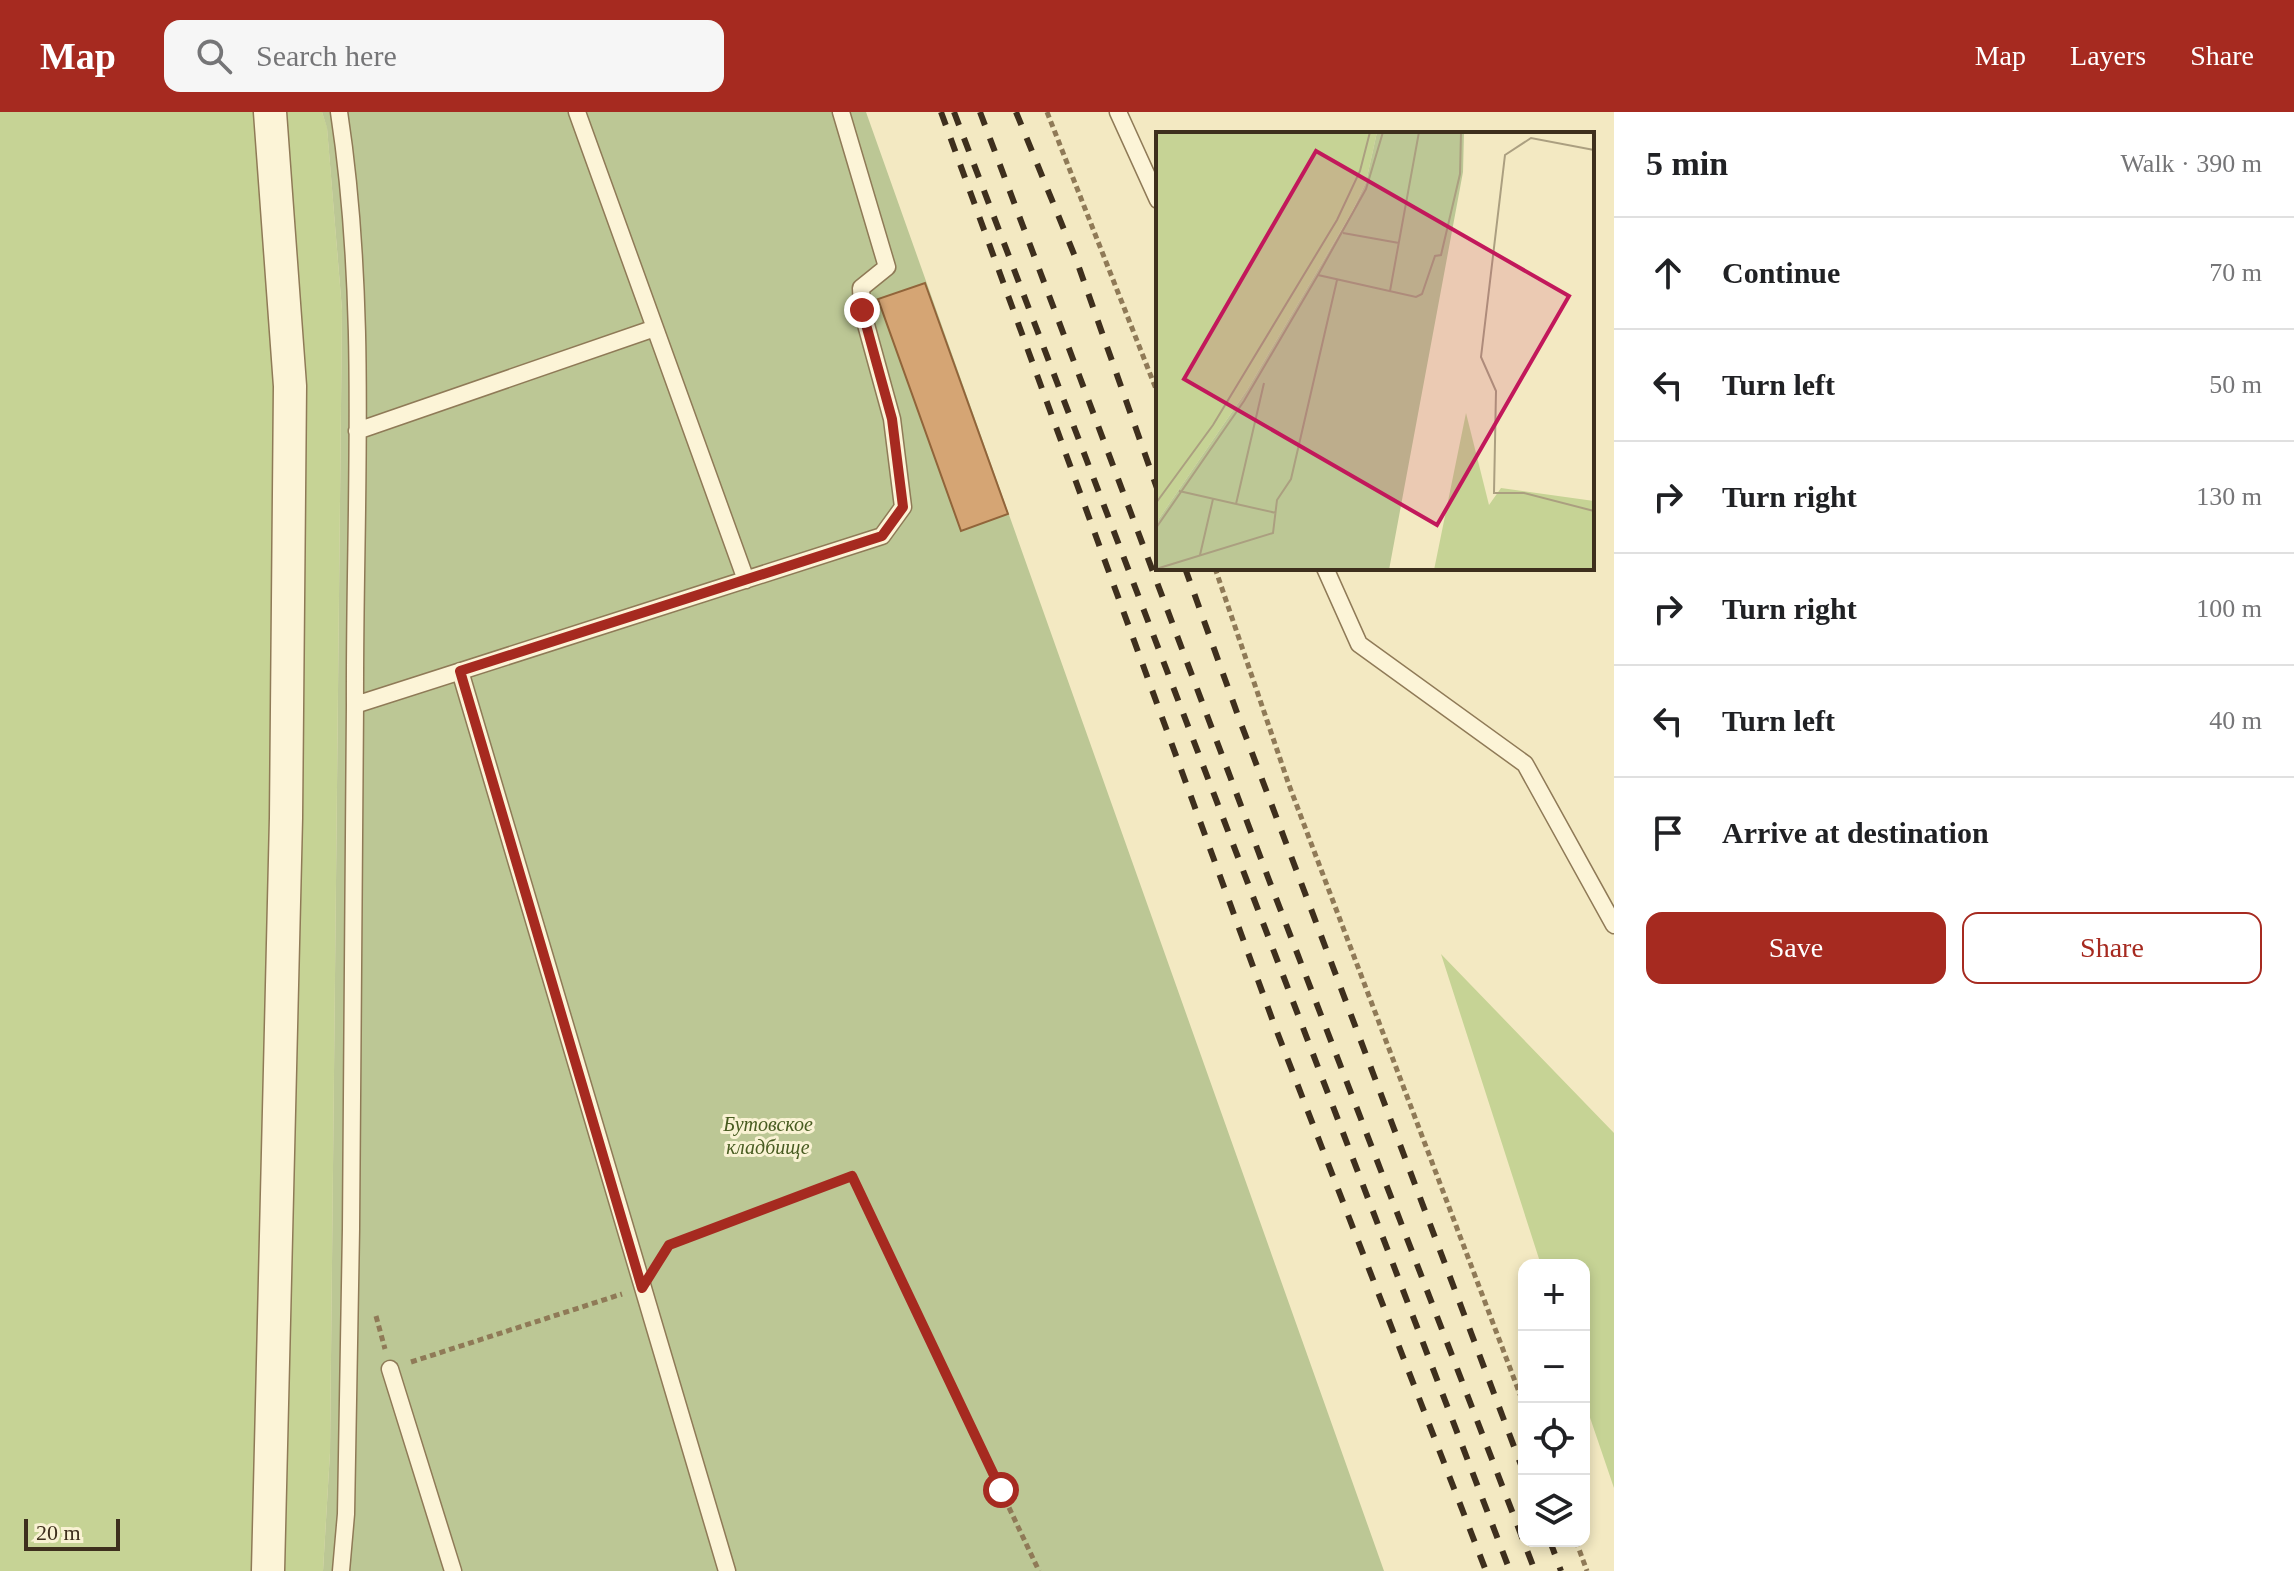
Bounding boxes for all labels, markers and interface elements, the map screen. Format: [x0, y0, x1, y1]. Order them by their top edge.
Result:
search box [164, 20, 724, 92]
icon: search [192, 34, 236, 78]
text: Map [40, 35, 116, 77]
text: Search here [256, 39, 397, 72]
text: Map [1975, 40, 2026, 71]
text: Layers [2070, 40, 2146, 71]
text: Share [2190, 40, 2254, 71]
inset map [1156, 132, 1594, 570]
text: 5 min [1646, 145, 1728, 182]
text: Walk · 390 m [2120, 149, 2262, 178]
icon: ahead [1646, 251, 1690, 295]
text: Continue [1722, 256, 1840, 289]
text: 70 m [2209, 258, 2262, 287]
route end [844, 292, 880, 328]
icon: left [1646, 363, 1690, 407]
text: Turn left [1722, 368, 1835, 401]
text: 50 m [2209, 370, 2262, 399]
icon: right [1646, 475, 1690, 519]
text: Turn right [1722, 480, 1857, 513]
text: 130 m [2196, 482, 2262, 511]
icon: right [1646, 587, 1690, 631]
text: Turn right [1722, 592, 1857, 625]
text: 100 m [2196, 594, 2262, 623]
icon: left [1646, 699, 1690, 743]
text: Turn left [1722, 704, 1835, 737]
text: 40 m [2209, 706, 2262, 735]
icon: arrive [1646, 811, 1690, 855]
text: Arrive at destination [1722, 816, 1989, 849]
button: Save [1646, 912, 1946, 984]
button: Share [1962, 912, 2262, 984]
park label: Бутовское кладбище [722, 1113, 813, 1159]
map controls [1518, 1259, 1590, 1547]
button: + [1518, 1259, 1590, 1331]
button: − [1518, 1331, 1590, 1403]
button: locate [1518, 1403, 1590, 1475]
route start [983, 1472, 1019, 1508]
button: layers [1518, 1475, 1590, 1547]
scale bar [24, 1515, 120, 1551]
text: 20 m [36, 1520, 81, 1545]

